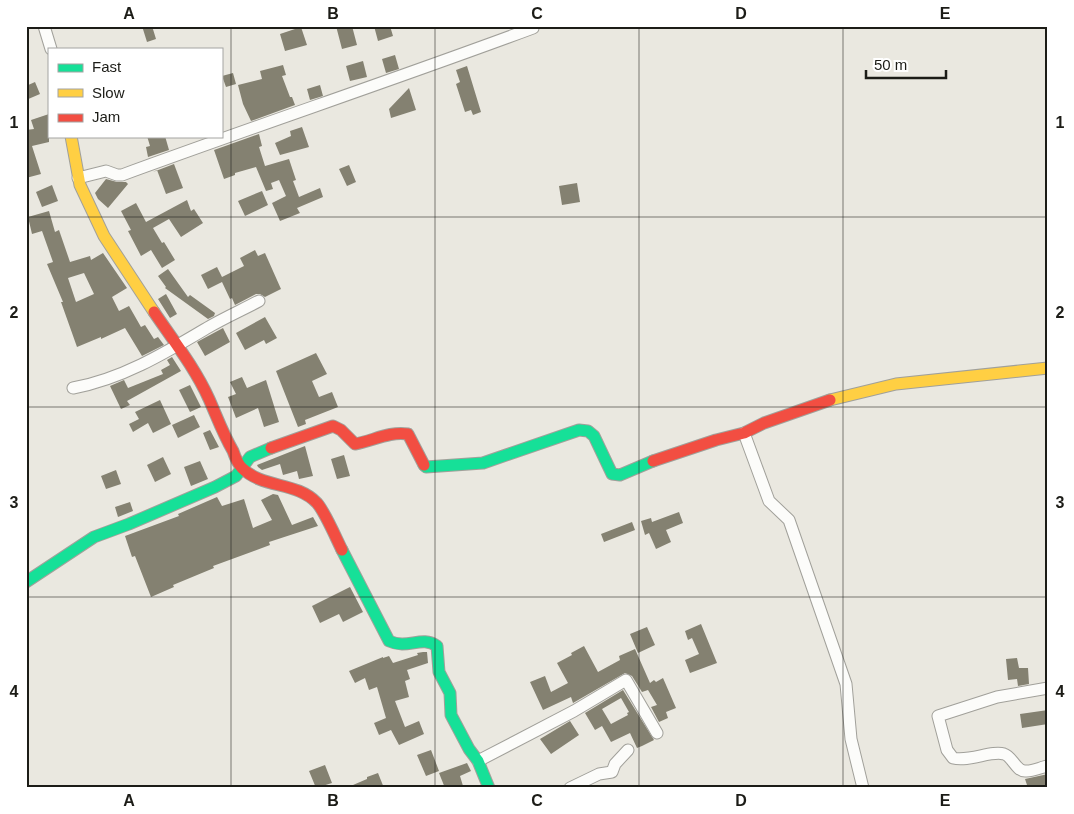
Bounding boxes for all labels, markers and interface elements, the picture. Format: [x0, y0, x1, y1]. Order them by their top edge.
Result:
text: A [123, 5, 135, 22]
text: B [327, 5, 339, 22]
text: C [531, 5, 543, 22]
text: D [735, 5, 747, 22]
text: E [940, 5, 951, 22]
legend [48, 48, 222, 138]
scale bar [866, 48, 946, 80]
text: 50 m [874, 56, 907, 73]
text: Fast [92, 58, 122, 75]
text: Slow [92, 84, 125, 101]
text: Jam [92, 108, 120, 125]
text: 1 [10, 114, 19, 131]
text: 1 [1056, 114, 1065, 131]
text: 2 [10, 304, 19, 321]
text: 2 [1056, 304, 1065, 321]
text: 3 [10, 494, 19, 511]
text: 3 [1056, 494, 1065, 511]
text: 4 [10, 683, 19, 700]
text: 4 [1056, 683, 1065, 700]
text: A [123, 792, 135, 809]
text: B [327, 792, 339, 809]
text: C [531, 792, 543, 809]
text: D [735, 792, 747, 809]
text: E [940, 792, 951, 809]

